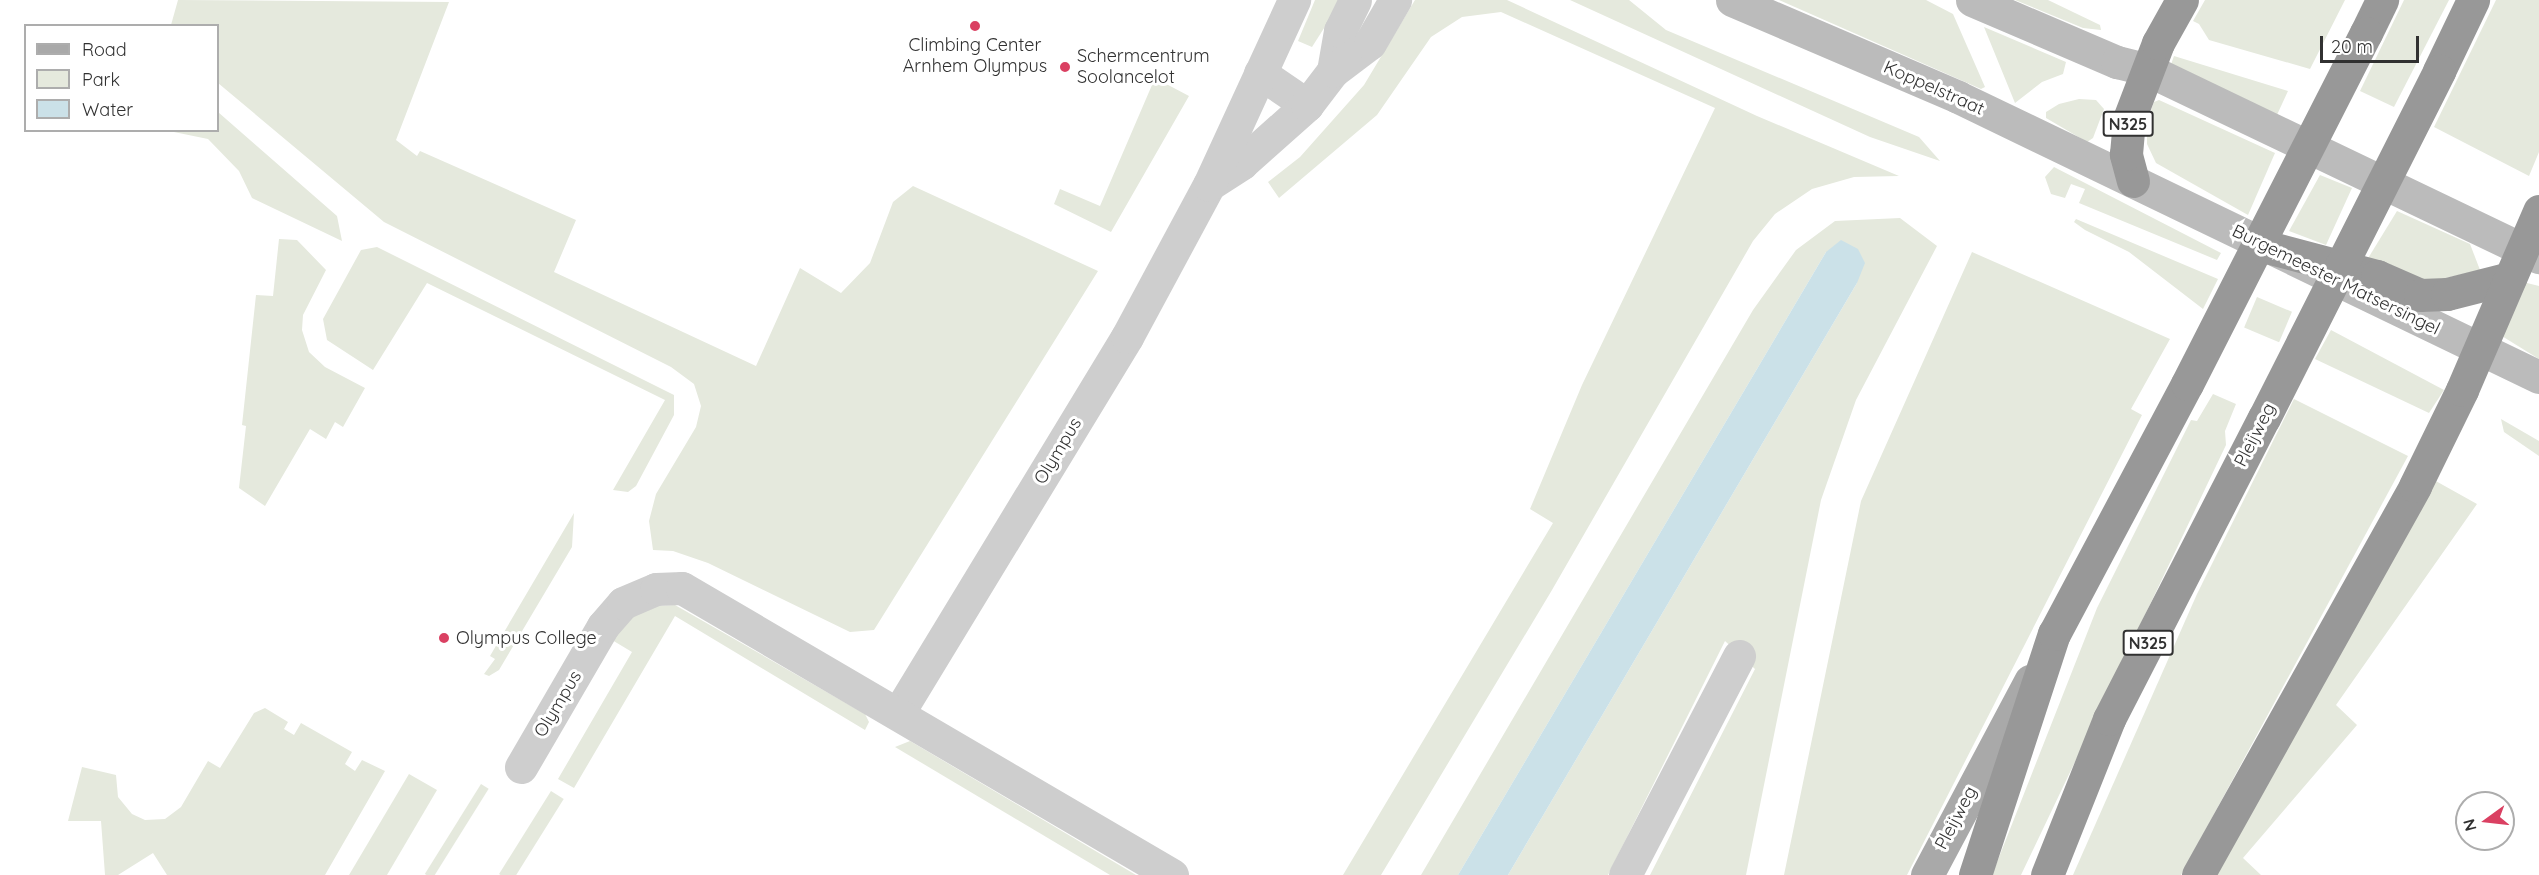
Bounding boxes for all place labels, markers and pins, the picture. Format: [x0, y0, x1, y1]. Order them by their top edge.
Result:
marker: Climbing Center Arnhem Olympus [968, 19, 982, 33]
place label: Climbing Center Arnhem Olympus [903, 35, 1047, 78]
place label: Schermcentrum Soolancelot [1077, 46, 1210, 88]
marker: Schermcentrum Soolancelot [1058, 60, 1072, 74]
place label: Olympus College [456, 627, 597, 649]
marker: Olympus College [437, 631, 451, 645]

